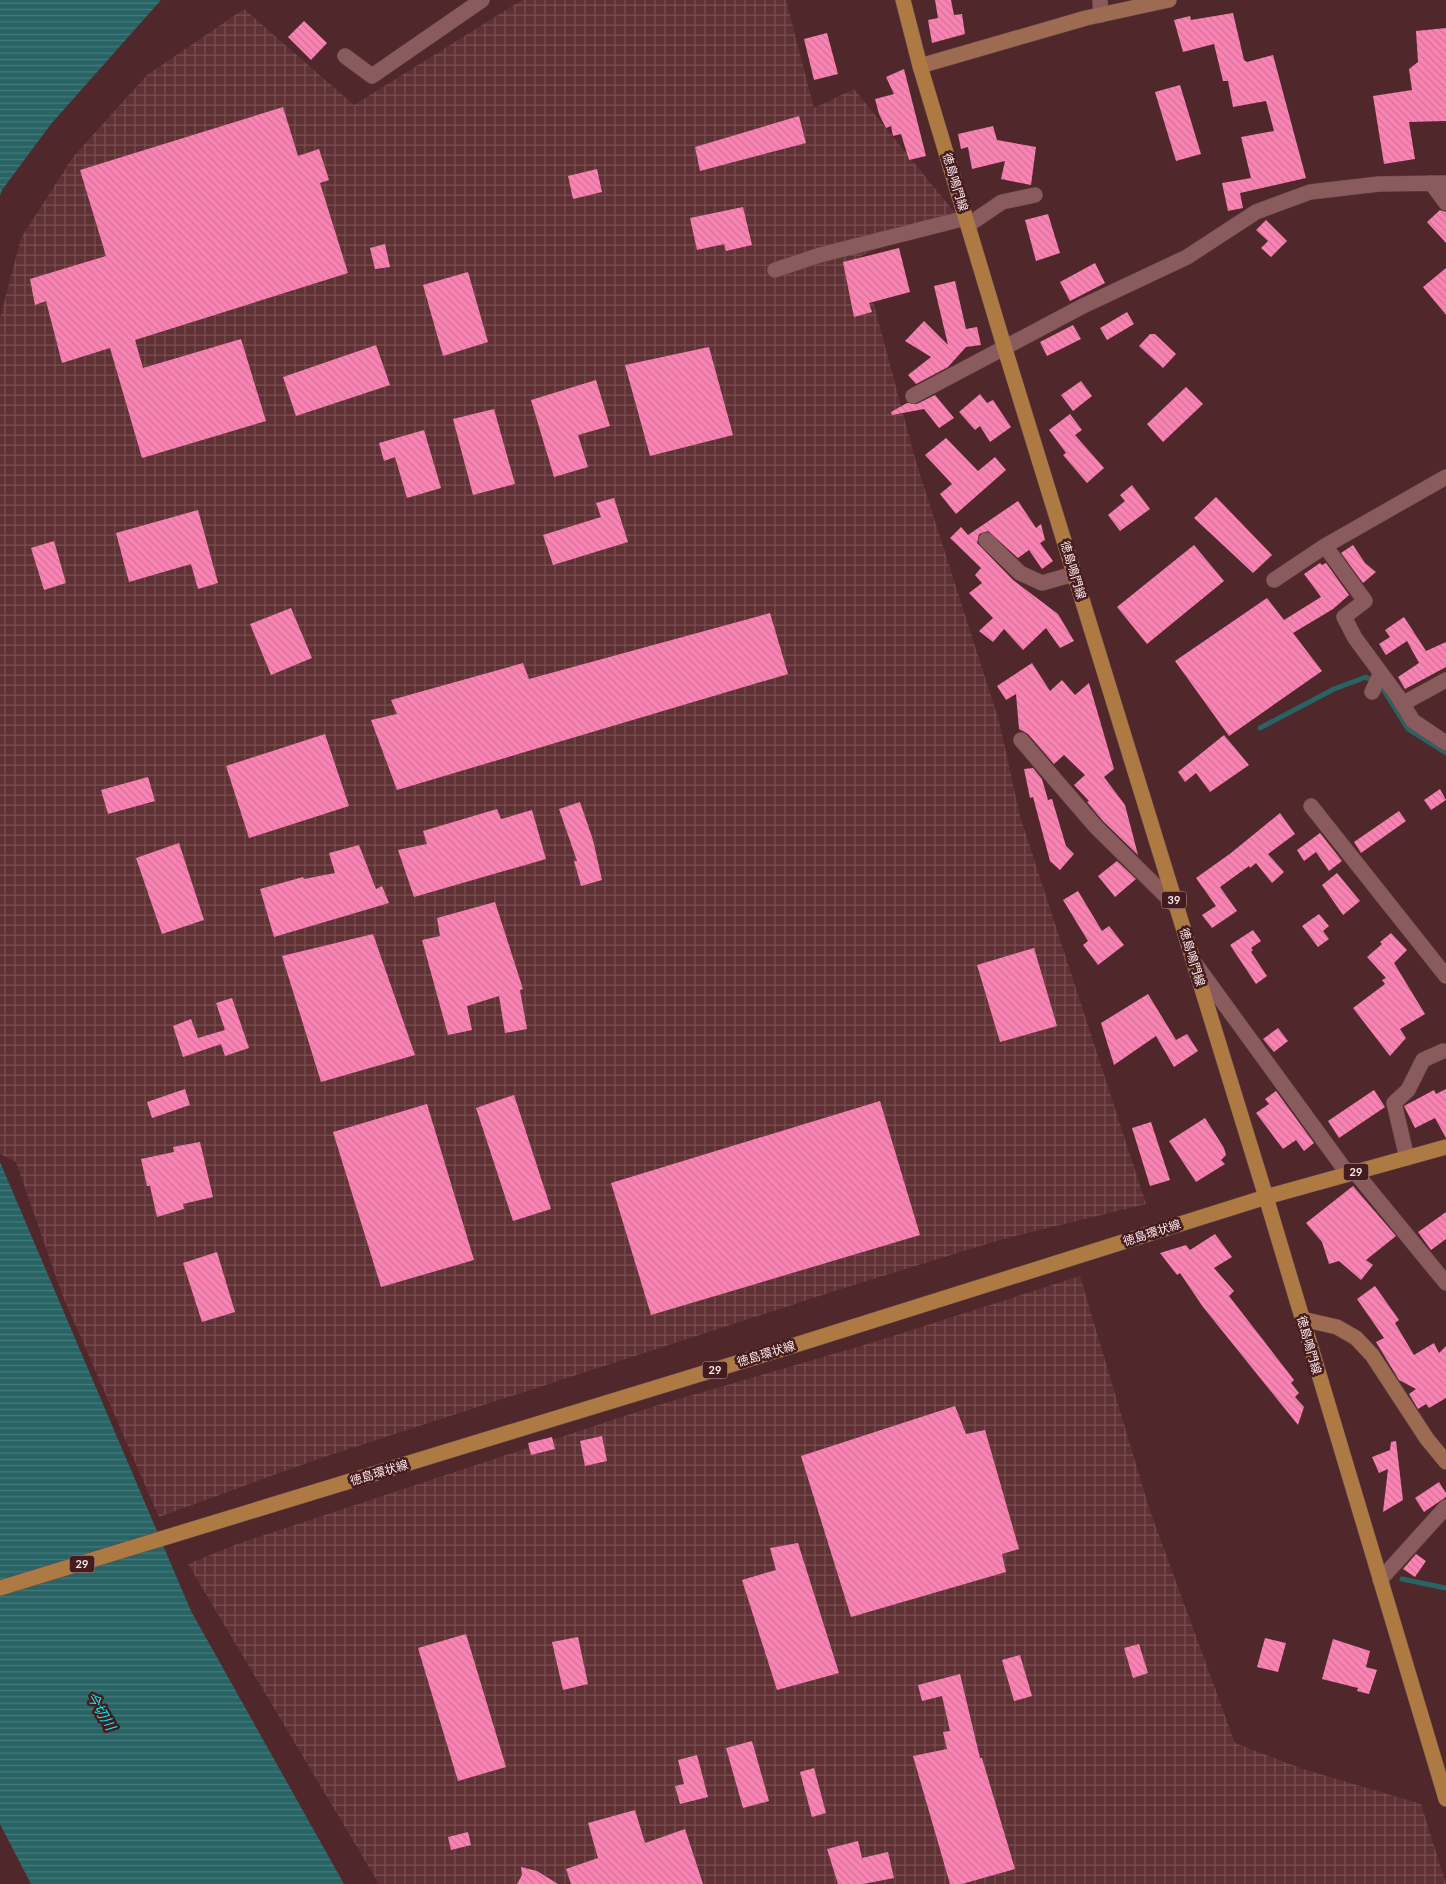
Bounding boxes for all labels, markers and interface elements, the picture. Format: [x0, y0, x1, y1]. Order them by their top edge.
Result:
street label: 徳島鳴門線 [940, 151, 971, 213]
street label: 徳島鳴門線 [1058, 539, 1089, 601]
road number: 39 [1162, 892, 1186, 908]
street label: 徳島鳴門線 [1177, 926, 1208, 988]
road number: 29 [1344, 1164, 1368, 1180]
street label: 徳島環状線 [1121, 1216, 1183, 1249]
street label: 徳島鳴門線 [1294, 1314, 1325, 1376]
street label: 徳島環状線 [735, 1338, 797, 1369]
road number: 29 [702, 1362, 728, 1378]
street label: 徳島環状線 [348, 1457, 410, 1488]
road number: 29 [70, 1556, 94, 1572]
water label: 今切川 [83, 1688, 121, 1735]

